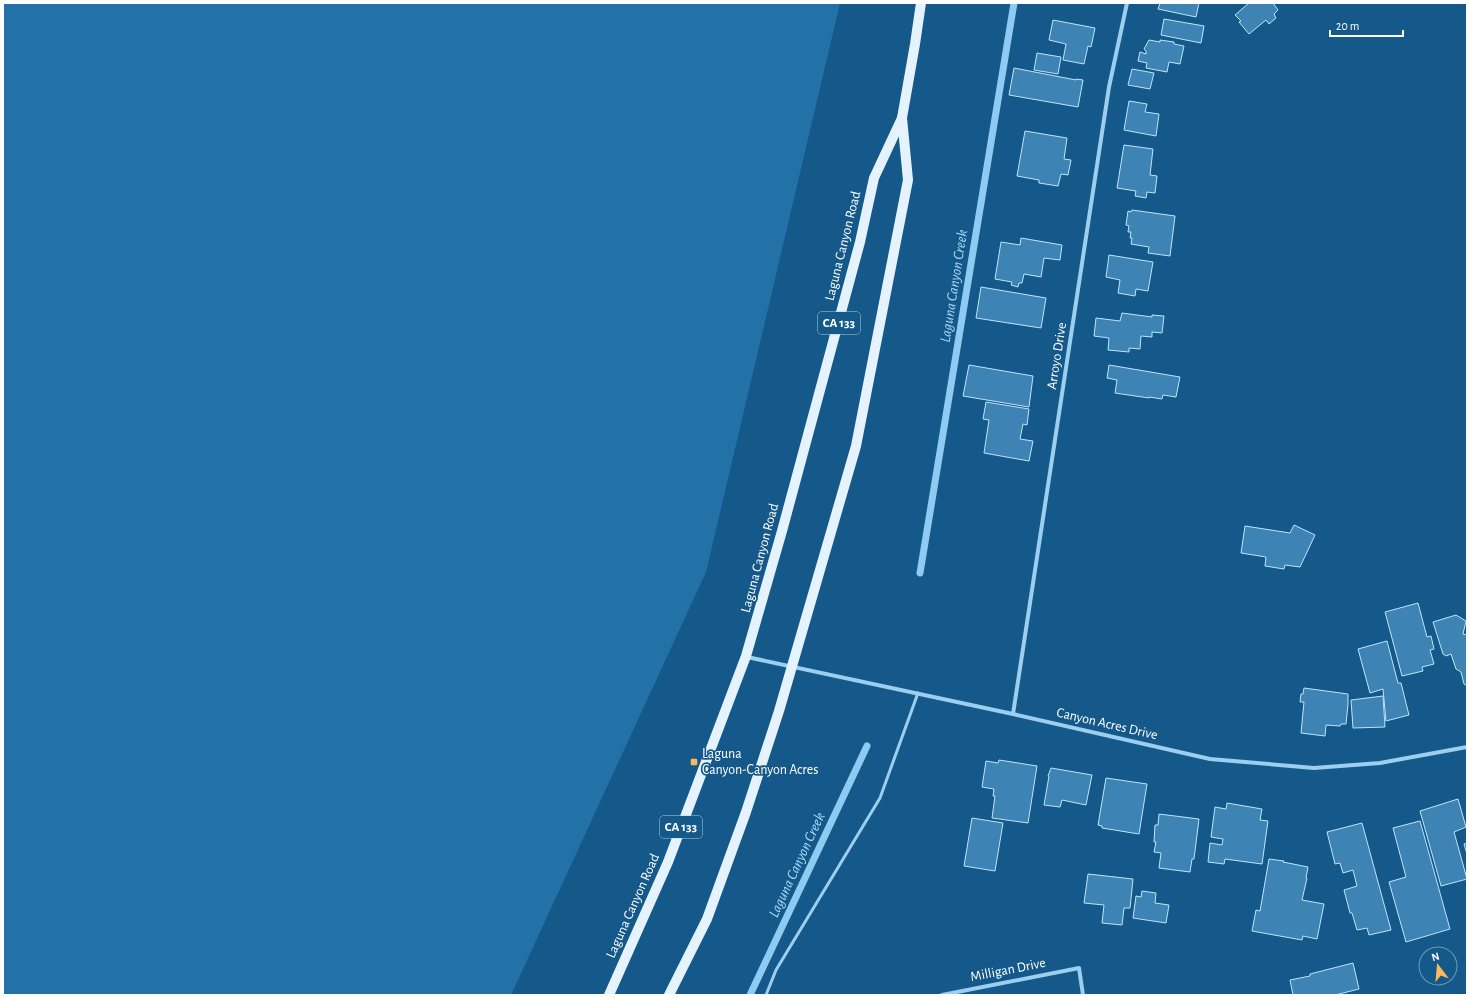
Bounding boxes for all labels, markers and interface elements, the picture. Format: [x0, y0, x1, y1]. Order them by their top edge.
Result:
scale bar [1330, 12, 1403, 38]
text: 20 m [1336, 20, 1359, 32]
street label: Laguna Canyon Road [823, 190, 863, 302]
water label: Laguna Canyon Creek [938, 228, 970, 343]
road number: CA 133 [818, 312, 860, 334]
street label: Arroyo Drive [1045, 321, 1069, 391]
street label: Laguna Canyon Road [739, 502, 781, 614]
street label: Canyon Acres Drive [1055, 706, 1159, 742]
place label: Laguna Canyon-Canyon Acres [702, 747, 818, 777]
marker: Laguna Canyon-Canyon Acres [689, 757, 699, 767]
water label: Laguna Canyon Creek [766, 810, 828, 920]
road number: CA 133 [660, 816, 702, 838]
street label: Laguna Canyon Road [604, 852, 662, 960]
north arrow [1418, 946, 1458, 986]
text: N [1430, 951, 1441, 963]
street label: Milligan Drive [969, 956, 1047, 984]

